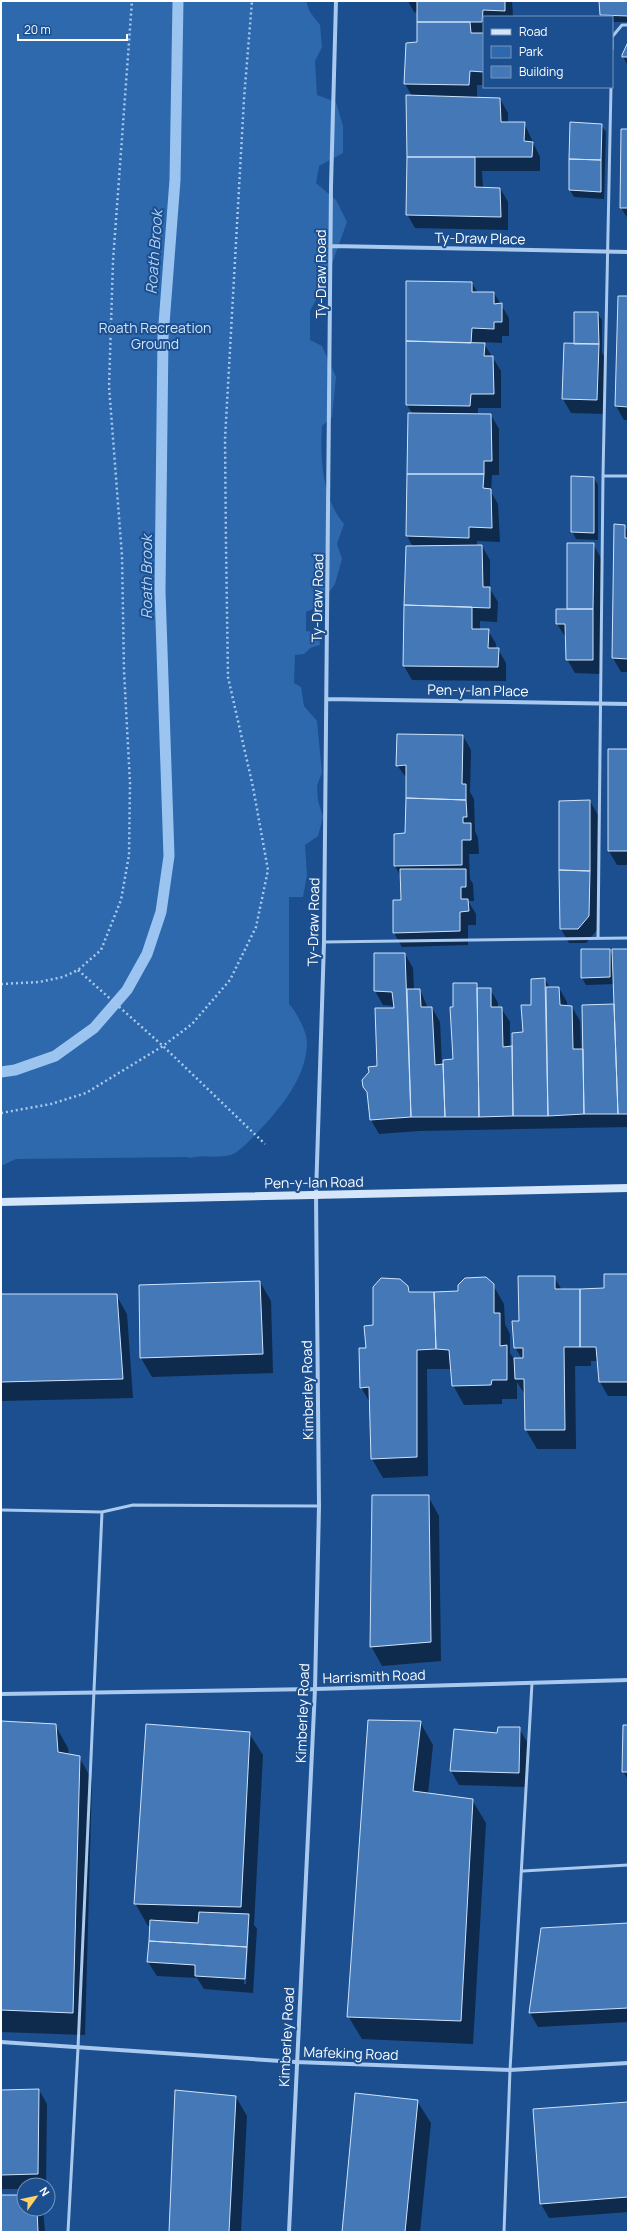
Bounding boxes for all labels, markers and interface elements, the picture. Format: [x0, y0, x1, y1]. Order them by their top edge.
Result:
scale bar [18, 16, 127, 42]
legend [483, 16, 613, 88]
text: 20 m [24, 21, 51, 38]
text: Road [519, 23, 547, 40]
text: Park [519, 43, 544, 60]
text: Building [519, 63, 563, 80]
water label: Roath Brook [141, 207, 168, 295]
street label: Ty-Draw Place [434, 228, 526, 248]
street label: Ty-Draw Road [311, 229, 330, 319]
park label: Roath Recreation Ground [99, 318, 211, 353]
water label: Roath Brook [136, 532, 157, 619]
street label: Ty-Draw Road [307, 553, 327, 643]
street label: Pen-y-lan Place [427, 680, 529, 700]
street label: Ty-Draw Road [303, 877, 323, 967]
street label: Pen-y-lan Road [264, 1172, 364, 1192]
street label: Kimberley Road [297, 1340, 317, 1440]
street label: Kimberley Road [291, 1663, 313, 1763]
street label: Harrismith Road [322, 1665, 426, 1687]
street label: Kimberley Road [274, 1987, 298, 2087]
street label: Mafeking Road [303, 2042, 399, 2064]
north arrow [16, 2177, 56, 2217]
text: N [36, 2184, 53, 2199]

